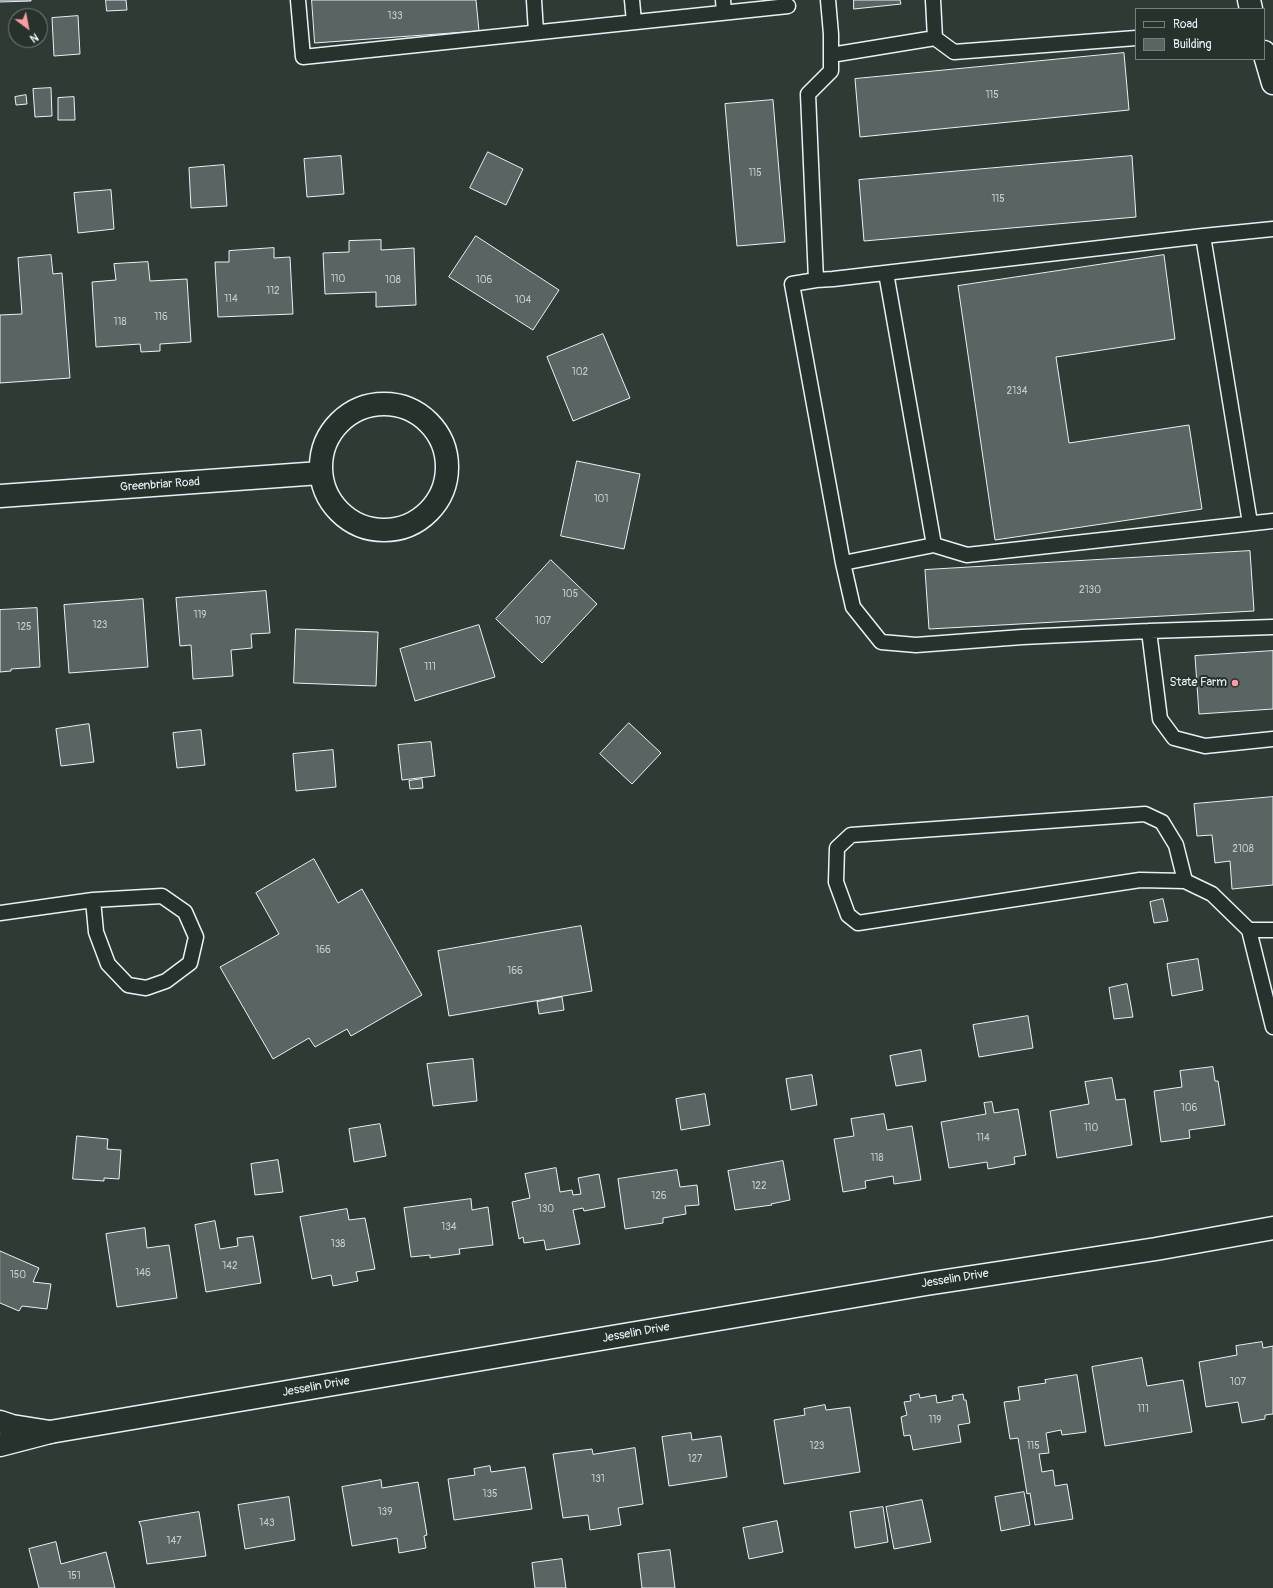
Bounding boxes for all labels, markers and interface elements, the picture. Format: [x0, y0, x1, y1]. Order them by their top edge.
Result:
north arrow [8, 8, 48, 48]
legend [1135, 8, 1265, 60]
house number: 133 [387, 10, 403, 22]
text: Road [1173, 17, 1198, 32]
text: N [27, 30, 41, 45]
text: Building [1173, 37, 1212, 52]
house number: 115 [985, 89, 999, 101]
house number: 115 [748, 167, 762, 179]
house number: 115 [991, 193, 1005, 205]
house number: 110 [331, 273, 345, 285]
house number: 108 [385, 274, 401, 286]
house number: 106 [476, 274, 492, 286]
house number: 112 [266, 285, 280, 297]
house number: 114 [224, 293, 238, 305]
house number: 104 [515, 294, 531, 306]
house number: 116 [154, 311, 168, 323]
house number: 118 [114, 316, 126, 328]
house number: 102 [572, 366, 588, 378]
house number: 2134 [1007, 385, 1027, 397]
street label: Greenbriar Road [120, 475, 200, 495]
house number: 101 [594, 493, 608, 505]
house number: 2130 [1079, 584, 1101, 596]
house number: 105 [562, 588, 578, 600]
house number: 119 [194, 609, 206, 621]
house number: 107 [535, 615, 551, 627]
house number: 123 [93, 619, 107, 631]
house number: 125 [17, 621, 31, 633]
house number: 111 [424, 661, 436, 673]
place label: State Farm [1170, 676, 1227, 690]
marker: State Farm [1230, 678, 1240, 688]
house number: 2108 [1232, 843, 1254, 855]
house number: 166 [315, 944, 331, 956]
house number: 166 [507, 965, 523, 977]
house number: 106 [1181, 1102, 1197, 1114]
house number: 110 [1084, 1122, 1098, 1134]
house number: 114 [976, 1132, 990, 1144]
house number: 118 [871, 1152, 883, 1164]
house number: 122 [751, 1180, 767, 1192]
house number: 126 [651, 1190, 667, 1202]
house number: 130 [538, 1203, 554, 1215]
house number: 134 [441, 1221, 457, 1233]
house number: 138 [331, 1238, 345, 1250]
house number: 142 [222, 1260, 238, 1272]
house number: 146 [135, 1267, 151, 1279]
street label: Jesselin Drive [920, 1267, 990, 1291]
house number: 150 [10, 1269, 26, 1281]
street label: Jesselin Drive [601, 1320, 671, 1346]
street label: Jesselin Drive [281, 1374, 351, 1400]
house number: 107 [1230, 1376, 1246, 1388]
house number: 111 [1137, 1403, 1149, 1415]
house number: 119 [929, 1414, 941, 1426]
house number: 123 [810, 1440, 824, 1452]
house number: 115 [1026, 1440, 1040, 1452]
house number: 127 [688, 1453, 702, 1465]
house number: 131 [591, 1473, 605, 1485]
house number: 135 [483, 1488, 497, 1500]
house number: 139 [378, 1506, 392, 1518]
house number: 143 [259, 1517, 275, 1529]
house number: 147 [167, 1535, 181, 1547]
house number: 151 [67, 1570, 81, 1582]

